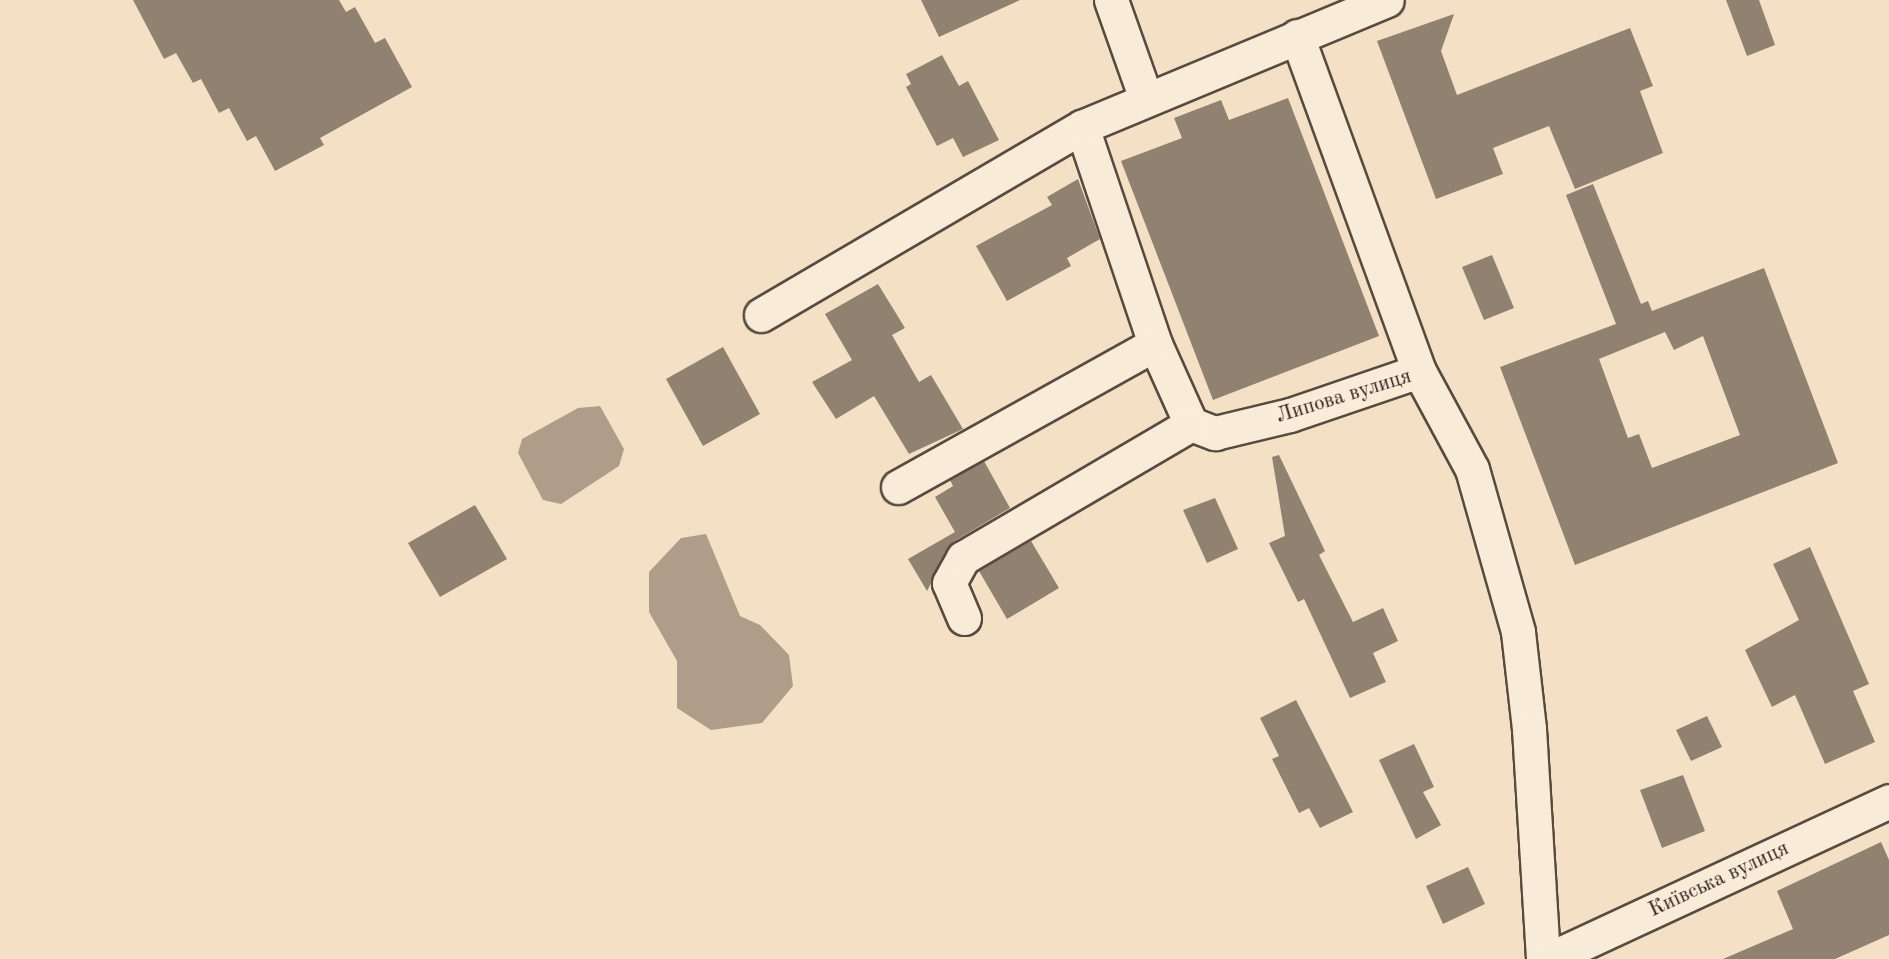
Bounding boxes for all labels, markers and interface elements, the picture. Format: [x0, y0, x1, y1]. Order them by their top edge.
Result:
street label: Липова вулиця [1273, 364, 1415, 430]
street label: Київська вулиця [1645, 837, 1793, 923]

